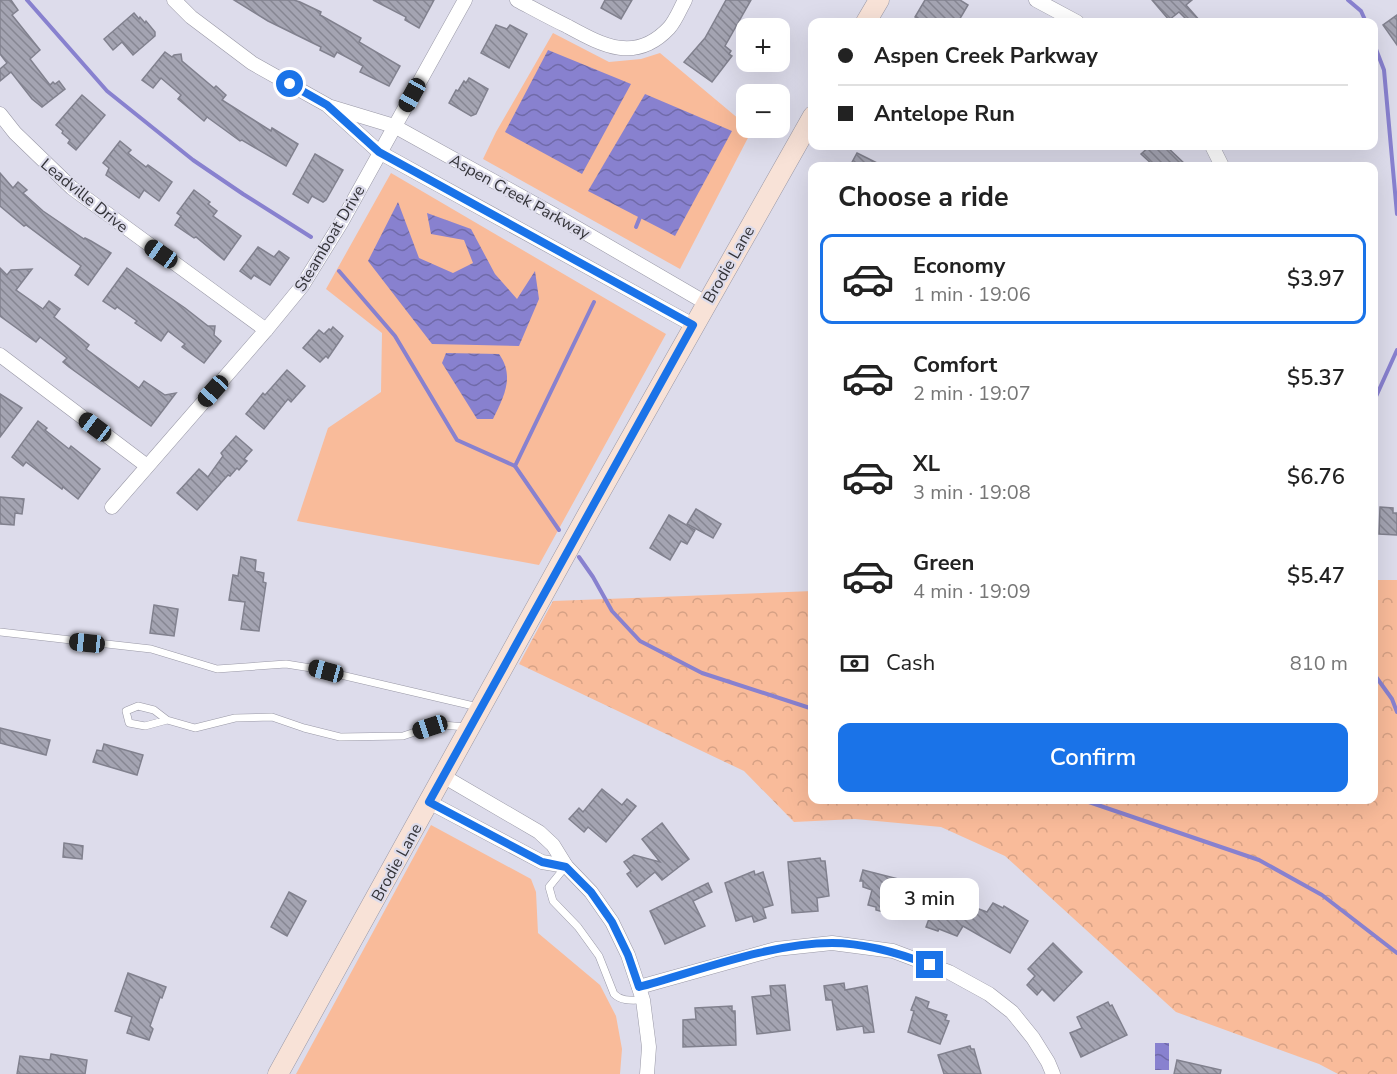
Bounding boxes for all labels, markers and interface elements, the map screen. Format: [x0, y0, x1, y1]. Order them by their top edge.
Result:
map controls [736, 18, 790, 138]
button: + [736, 18, 790, 72]
text: Aspen Creek Parkway [874, 41, 1098, 71]
route start [276, 70, 303, 97]
car [395, 75, 429, 115]
button: − [736, 84, 790, 138]
text: Antelope Run [874, 99, 1015, 129]
street label: Aspen Creek Parkway [445, 149, 594, 245]
street label: Leadville Drive [36, 154, 133, 238]
text: Choose a ride [838, 179, 1009, 216]
street label: Steamboat Drive [289, 181, 370, 296]
street label: Brodie Lane [698, 222, 760, 307]
car [141, 236, 181, 272]
text: Economy [913, 251, 1005, 281]
icon: car [841, 252, 895, 306]
text: $3.97 [1287, 264, 1345, 294]
text: 1 min · 19:06 [913, 281, 1031, 308]
text: Comfort [913, 350, 997, 380]
icon: car [841, 351, 895, 405]
text: $5.37 [1287, 363, 1345, 393]
car [194, 372, 232, 410]
text: 2 min · 19:07 [913, 380, 1031, 407]
car [75, 409, 115, 445]
text: XL [913, 449, 940, 479]
icon: car [841, 450, 895, 504]
text: $6.76 [1287, 462, 1345, 492]
text: 3 min · 19:08 [913, 479, 1031, 506]
text: Green [913, 548, 974, 578]
icon: car [841, 549, 895, 603]
text: $5.47 [1287, 561, 1345, 591]
text: 4 min · 19:09 [913, 578, 1031, 605]
car [68, 632, 106, 654]
icon: cash [838, 647, 871, 680]
text: Cash [886, 648, 935, 678]
text: 810 m [1290, 650, 1348, 677]
car [306, 658, 346, 684]
car [410, 713, 450, 741]
button: Confirm [838, 723, 1348, 792]
street label: Brodie Lane [366, 820, 427, 905]
callout: 3 min [880, 878, 980, 920]
text: 3 min [904, 885, 955, 912]
route end [916, 951, 943, 978]

